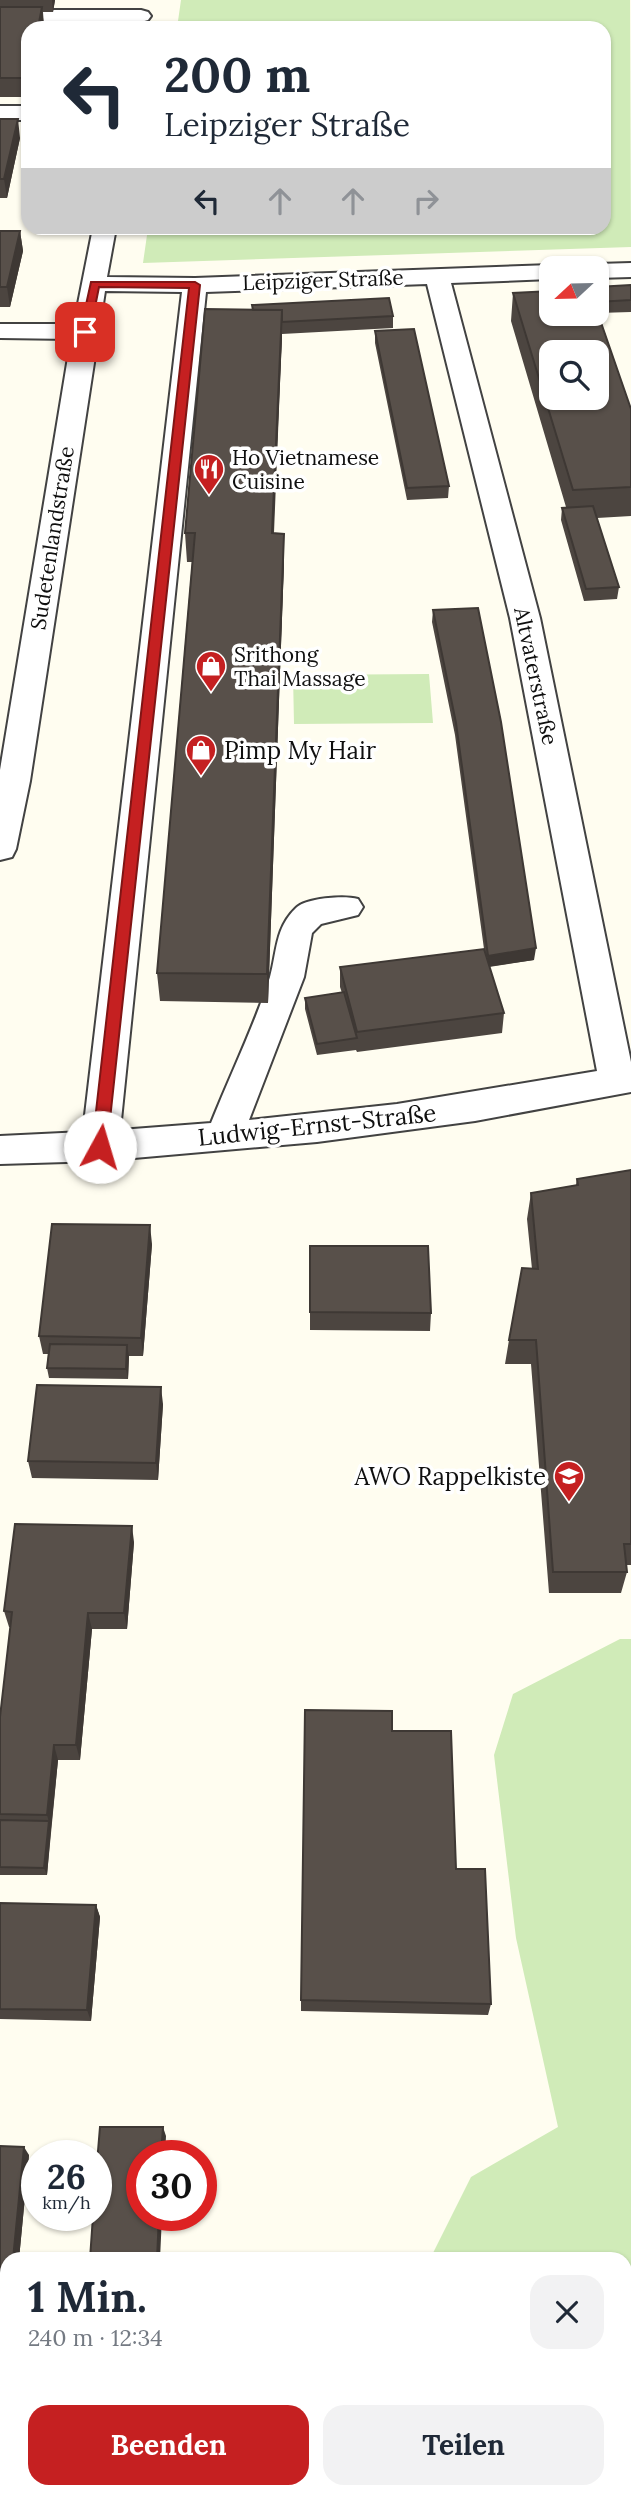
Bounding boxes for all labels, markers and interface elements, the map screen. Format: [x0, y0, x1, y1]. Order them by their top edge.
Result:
text: 200 m [164, 43, 310, 105]
icon: left [49, 49, 140, 140]
text: Leipziger Straße [164, 104, 410, 145]
icon: left [188, 182, 226, 220]
icon: ahead [261, 182, 299, 220]
icon: ahead [334, 182, 372, 220]
icon: right [407, 182, 445, 220]
north arrow [539, 256, 609, 326]
map controls [539, 256, 609, 410]
street label: Leipziger Straße [242, 264, 404, 296]
pin [55, 302, 115, 362]
icon: arrive [66, 313, 104, 351]
button: search [539, 340, 609, 410]
street label: Sudetenlandstraße [24, 444, 80, 632]
place label: Ho Vietnamese Cuisine [232, 444, 379, 495]
restaurant icon: Ho Vietnamese Cuisine [192, 452, 226, 496]
street label: Altvaterstraße [508, 604, 564, 747]
place label: Srithong Thai Massage [234, 641, 366, 692]
shop icon: Srithong Thai Massage [194, 649, 228, 693]
shop icon: Pimp My Hair [184, 733, 218, 777]
place label: Pimp My Hair [224, 735, 377, 766]
street label: Ludwig-Ernst-Straße [196, 1097, 438, 1153]
position arrow [63, 1110, 137, 1184]
school or university icon: AWO Rappelkiste [552, 1459, 586, 1503]
place label: AWO Rappelkiste [354, 1461, 546, 1492]
speed limit sign: 30 [126, 2140, 217, 2231]
text: 26 [47, 2154, 86, 2199]
text: km/h [42, 2191, 91, 2214]
text: 1 Min. [28, 2270, 147, 2324]
button: close [530, 2275, 604, 2349]
text: 240 m · 12:34 [28, 2323, 163, 2352]
button: Beenden [28, 2405, 309, 2485]
button: Teilen [323, 2405, 604, 2485]

